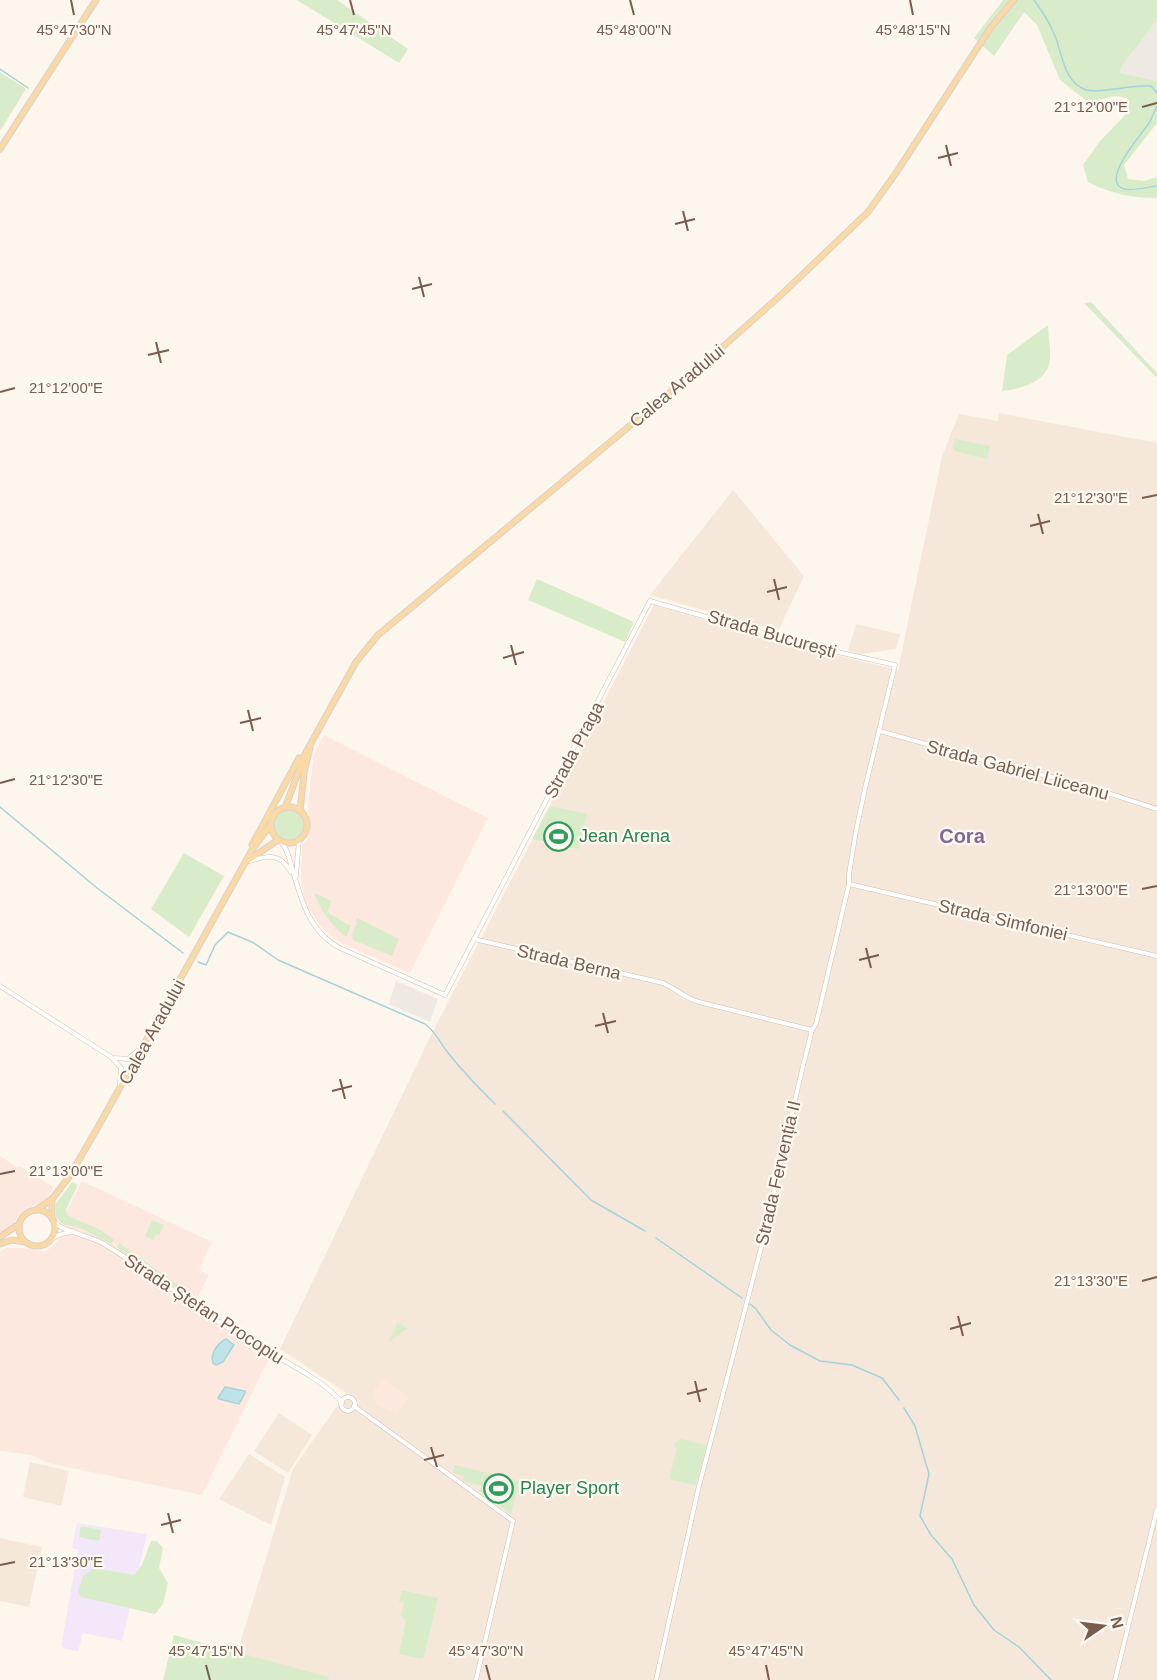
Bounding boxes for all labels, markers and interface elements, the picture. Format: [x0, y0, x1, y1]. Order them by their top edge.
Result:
text: 45°47'30"N [36, 21, 112, 38]
text: 45°47'45"N [316, 21, 392, 38]
text: 45°48'00"N [596, 21, 672, 38]
text: 45°48'15"N [875, 21, 951, 38]
text: 21°12'00"E [1054, 98, 1128, 115]
street label: Calea Aradului [626, 341, 728, 431]
text: 21°12'00"E [29, 379, 103, 396]
text: 21°12'30"E [1054, 489, 1128, 506]
street label: Strada București [705, 606, 839, 662]
street label: Strada Praga [540, 698, 608, 802]
street label: Strada Gabriel Liiceanu [925, 736, 1111, 804]
text: 21°12'30"E [29, 771, 103, 788]
sports icon: Jean Arena [542, 820, 574, 852]
district label: Cora [939, 825, 986, 847]
place label: Jean Arena [579, 826, 671, 846]
text: 21°13'00"E [1054, 881, 1128, 898]
street label: Strada Simfoniei [936, 895, 1070, 945]
street label: Strada Berna [515, 940, 624, 984]
street label: Calea Aradului [115, 976, 189, 1088]
street label: Strada Fervenția II [752, 1099, 804, 1247]
text: 21°13'00"E [29, 1162, 103, 1179]
street label: Strada Ștefan Procopiu [121, 1250, 287, 1368]
text: 21°13'30"E [1054, 1272, 1128, 1289]
sports icon: Player Sport [483, 1472, 515, 1504]
place label: Player Sport [520, 1478, 619, 1498]
text: 21°13'30"E [29, 1553, 103, 1570]
north arrow [1073, 1596, 1133, 1656]
text: N [1107, 1615, 1127, 1630]
text: 45°47'15"N [168, 1642, 244, 1659]
text: 45°47'30"N [448, 1642, 524, 1659]
text: 45°47'45"N [728, 1642, 804, 1659]

